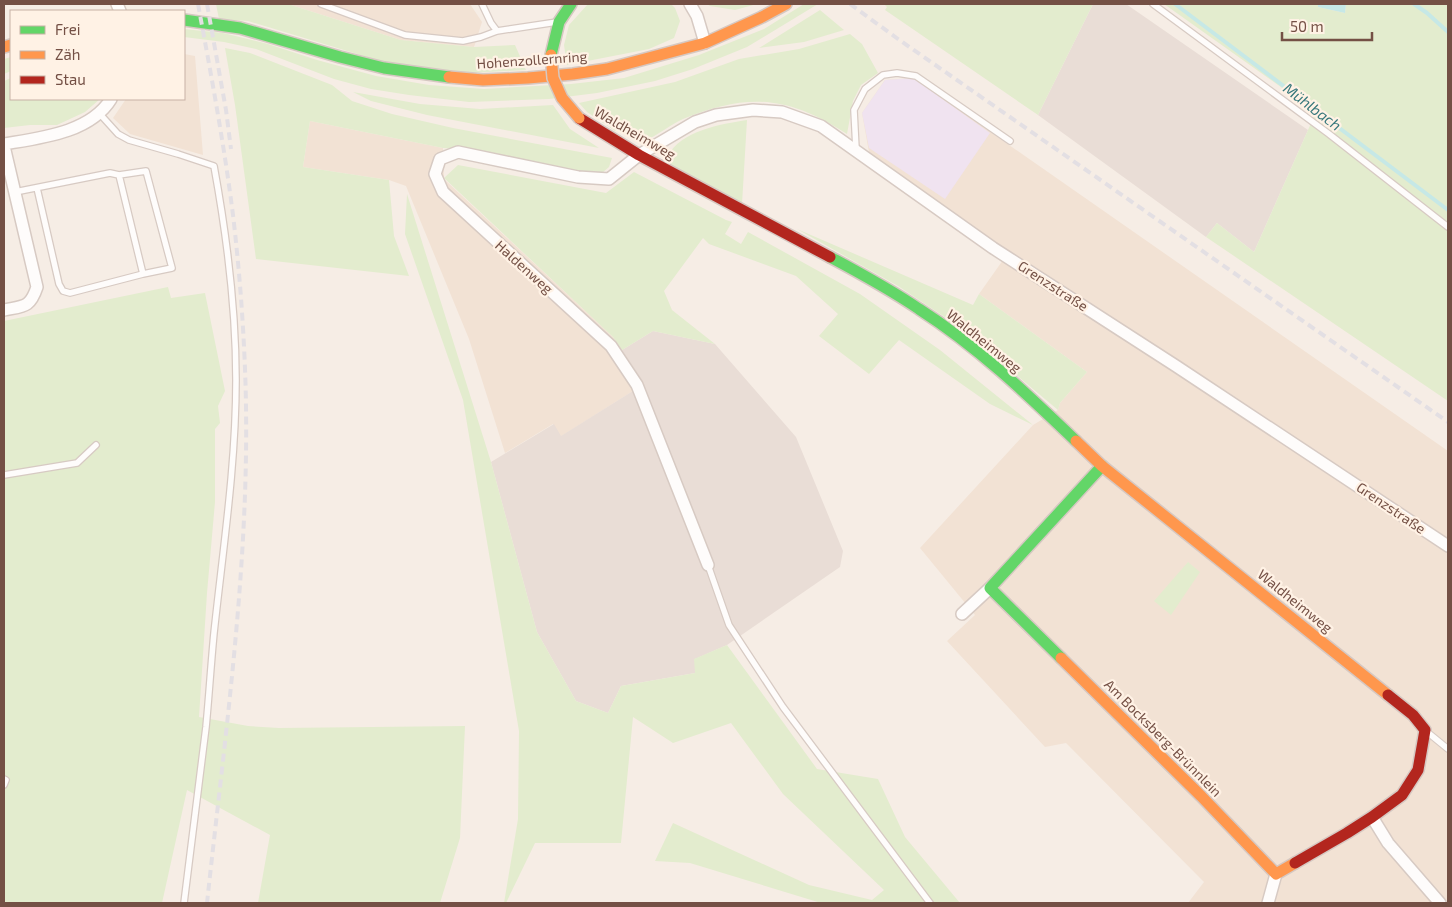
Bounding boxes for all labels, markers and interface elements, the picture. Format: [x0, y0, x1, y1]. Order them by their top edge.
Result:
legend [10, 10, 185, 100]
scale bar [1282, 10, 1372, 42]
text: 50 m [1290, 17, 1324, 35]
text: Frei [55, 20, 80, 38]
text: Zäh [55, 45, 80, 63]
street label: Hohenzollernring [476, 47, 588, 72]
text: Stau [55, 70, 86, 88]
water label: Mühlbach [1280, 79, 1345, 134]
street label: Waldheimweg [592, 102, 679, 163]
street label: Haldenweg [492, 236, 557, 297]
street label: Grenzstraße [1015, 257, 1091, 314]
street label: Waldheimweg [944, 305, 1025, 376]
street label: Grenzstraße [1353, 478, 1429, 537]
street label: Waldheimweg [1255, 565, 1336, 636]
street label: Am Bocksberg-Brünnlein [1101, 675, 1226, 800]

